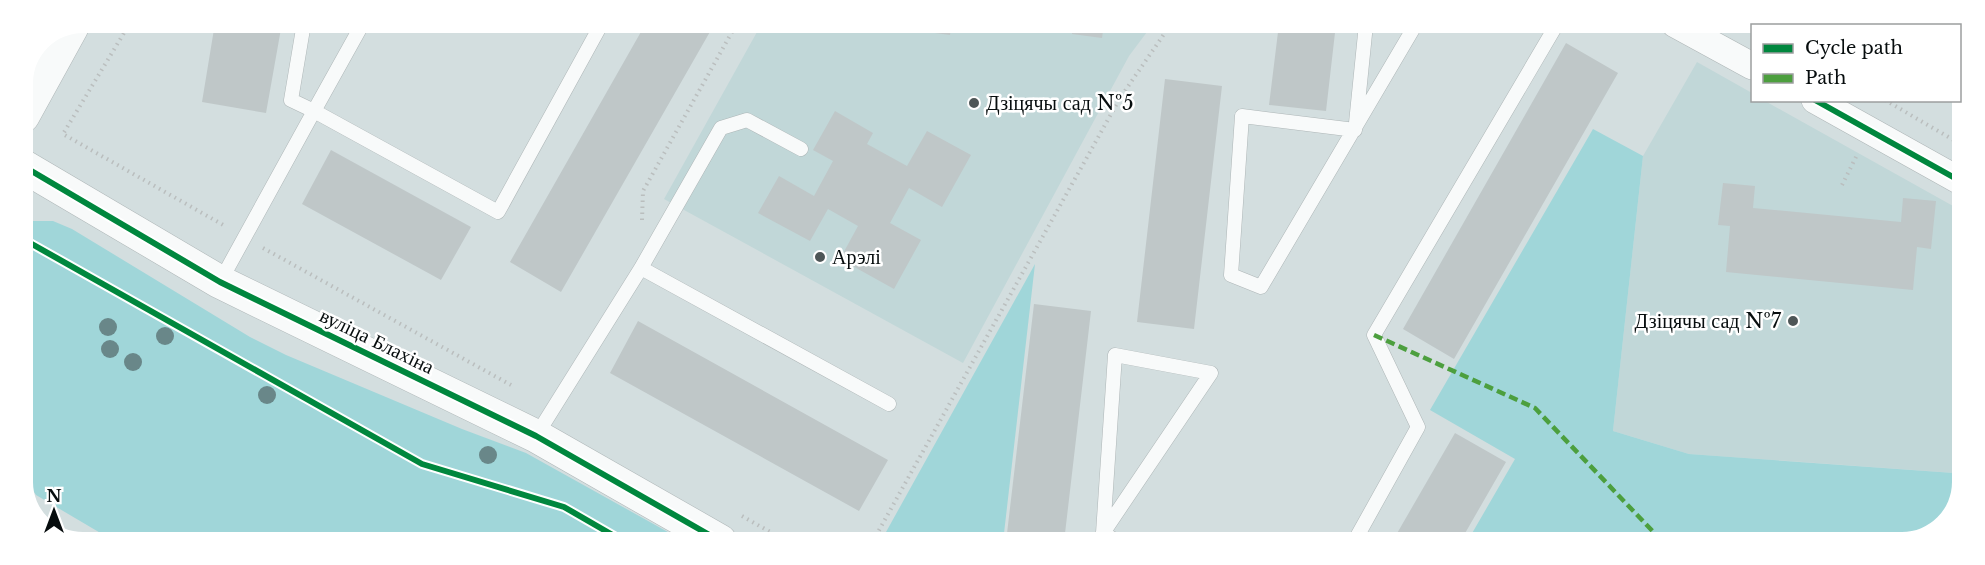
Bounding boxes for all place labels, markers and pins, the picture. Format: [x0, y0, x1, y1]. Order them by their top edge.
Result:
place label: Дзіцячы сад №5 [986, 91, 1134, 115]
marker: Дзіцячы сад №5 [967, 96, 981, 110]
place label: Арэлі [832, 245, 881, 269]
marker: Арэлі [813, 250, 827, 264]
place label: Дзіцячы сад №7 [1635, 309, 1782, 333]
marker: Дзіцячы сад №7 [1786, 314, 1800, 328]

